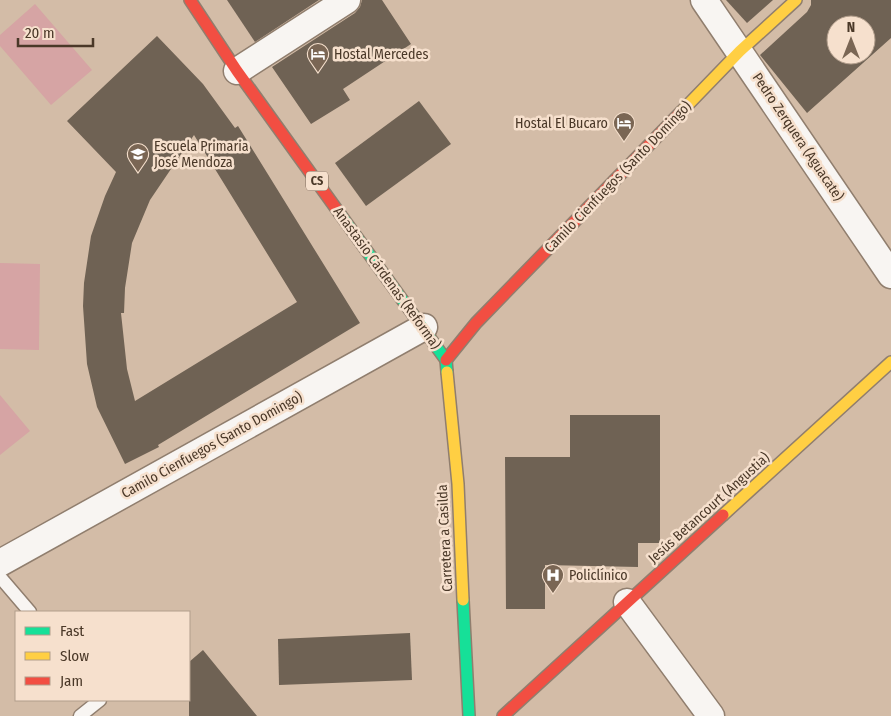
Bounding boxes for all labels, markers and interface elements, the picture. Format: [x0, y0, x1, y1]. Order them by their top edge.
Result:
scale bar [18, 15, 92, 47]
north arrow [826, 15, 876, 65]
text: N [847, 19, 855, 36]
text: 20 m [25, 24, 55, 42]
hotel icon: Hostal Mercedes [306, 42, 330, 73]
place label: Hostal Mercedes [334, 46, 428, 63]
street label: Pedro Zerquera (Aguacate) [749, 70, 847, 204]
street label: Camilo Cienfuegos (Santo Domingo) [541, 98, 695, 256]
hotel icon: Hostal El Bucaro [612, 111, 636, 142]
place label: Hostal El Bucaro [515, 115, 608, 132]
place label: Escuela Primaria José Mendoza [154, 138, 249, 171]
school or university icon: Escuela Primaria José Mendoza [126, 142, 150, 173]
road number: CS [306, 172, 328, 190]
street label: Anastasio Cárdenas (Reforma) [330, 204, 444, 352]
street label: Camilo Cienfuegos (Santo Domingo) [119, 388, 305, 502]
street label: Jesús Betancourt (Angustia) [645, 449, 773, 567]
street label: Carretera a Casilda [434, 484, 456, 592]
hospital icon: Policlínico [541, 563, 565, 594]
place label: Policlínico [569, 567, 628, 584]
legend [15, 611, 190, 701]
text: Fast [60, 622, 84, 640]
text: Slow [60, 647, 89, 665]
text: Jam [60, 672, 83, 690]

